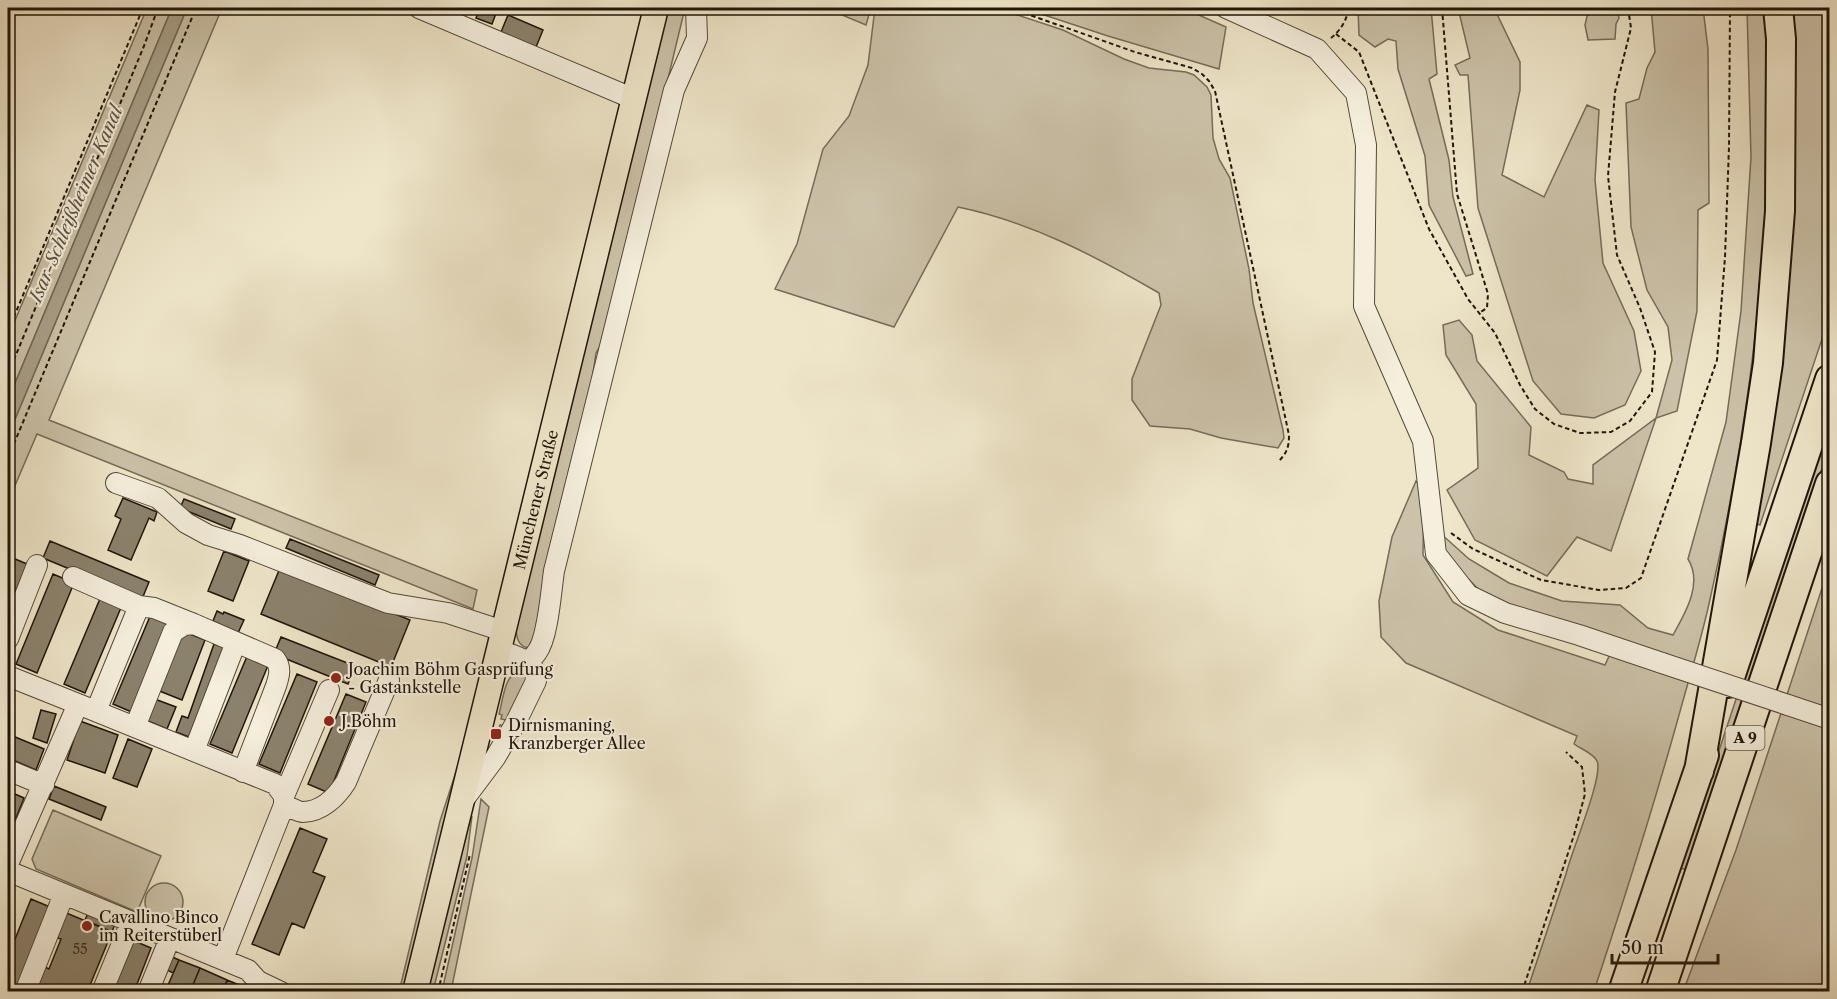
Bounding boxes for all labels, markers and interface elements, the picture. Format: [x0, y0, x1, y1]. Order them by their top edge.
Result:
water label: Isar-Schleißheimer Kanal [24, 100, 128, 308]
street label: Münchener Straße [509, 428, 562, 571]
place label: Joachim Böhm Gasprüfung - Gastankstelle [345, 659, 553, 697]
marker: Joachim Böhm Gasprüfung - Gastankstelle [329, 671, 343, 685]
place label: J.Böhm [338, 711, 397, 731]
marker: J.Böhm [322, 714, 336, 728]
place label: Dirnismaning, Kranzberger Allee [508, 715, 646, 753]
road number: A 9 [1726, 726, 1764, 750]
marker: Dirnismaning, Kranzberger Allee [489, 727, 503, 741]
place label: Cavallino Binco im Reiterstüberl [99, 907, 222, 945]
marker: Cavallino Binco im Reiterstüberl [80, 919, 94, 933]
scale bar [1612, 927, 1718, 965]
text: 50 m [1621, 937, 1664, 959]
house number: 55 [72, 940, 88, 958]

